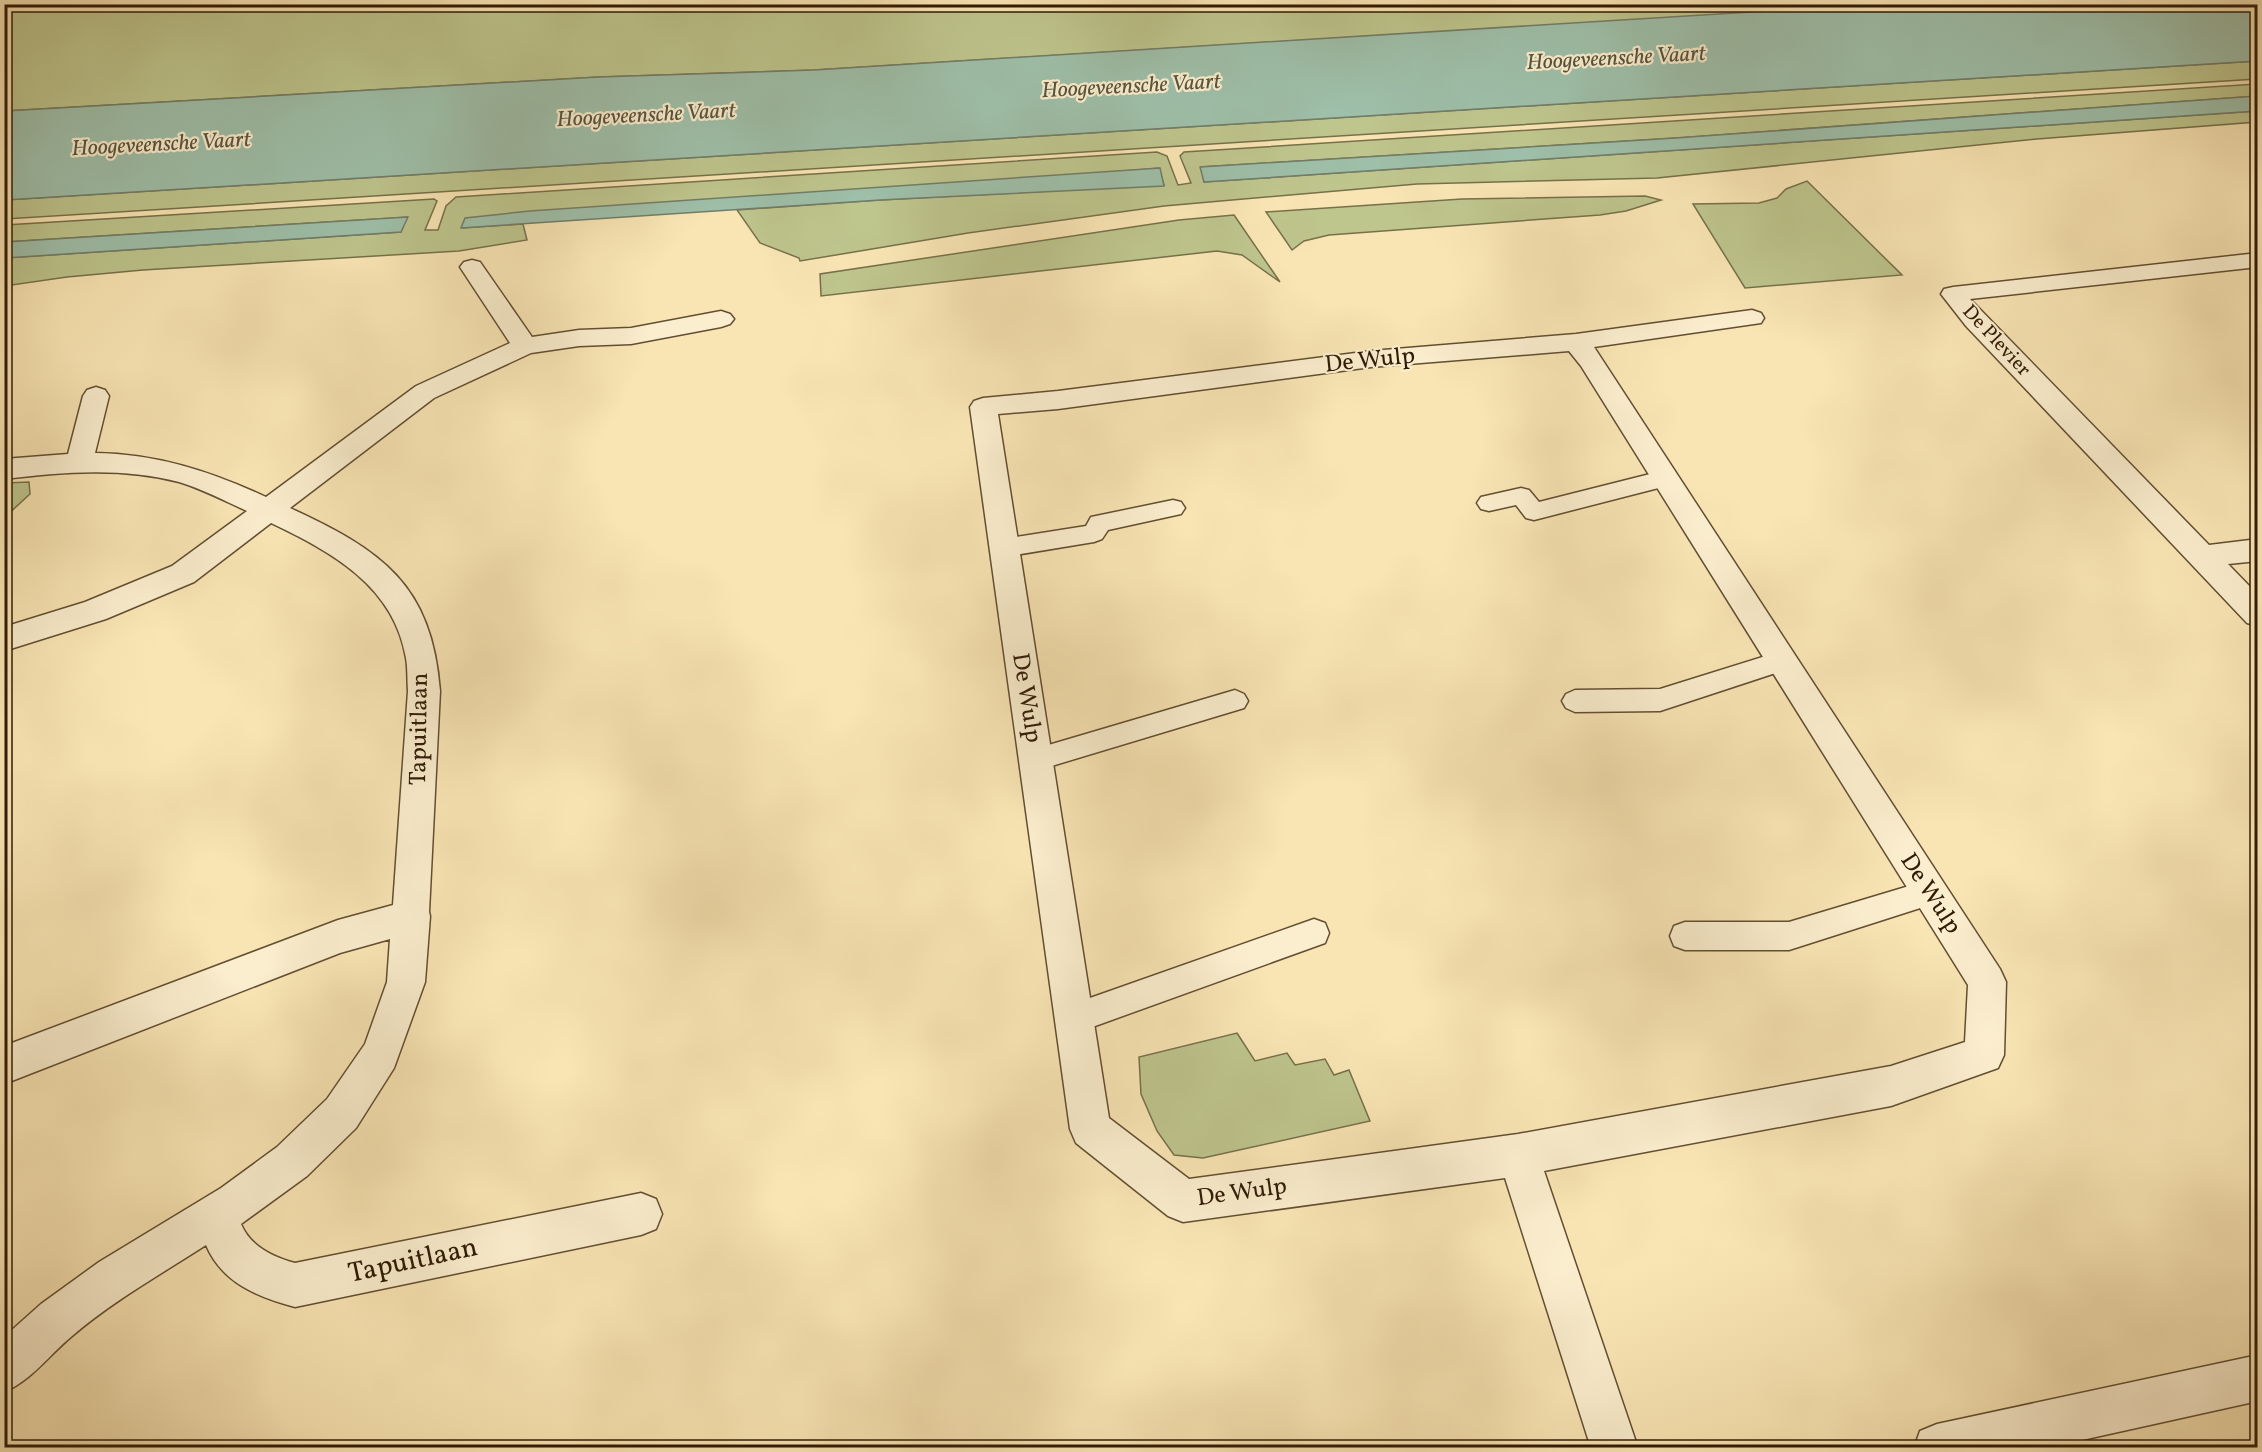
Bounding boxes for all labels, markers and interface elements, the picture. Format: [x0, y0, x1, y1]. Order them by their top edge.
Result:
water label: Hoogeveensche Vaart [1526, 39, 1707, 79]
water label: Hoogeveensche Vaart [1041, 67, 1222, 107]
water label: Hoogeveensche Vaart [556, 96, 737, 136]
water label: Hoogeveensche Vaart [71, 125, 252, 165]
street label: De Plevier [1955, 299, 2037, 383]
street label: De Wulp [1323, 339, 1417, 383]
street label: De Wulp [1002, 651, 1050, 745]
street label: Tapuitlaan [402, 672, 438, 786]
street label: De Wulp [1891, 847, 1969, 941]
street label: De Wulp [1195, 1170, 1289, 1216]
street label: Tapuitlaan [345, 1228, 481, 1294]

